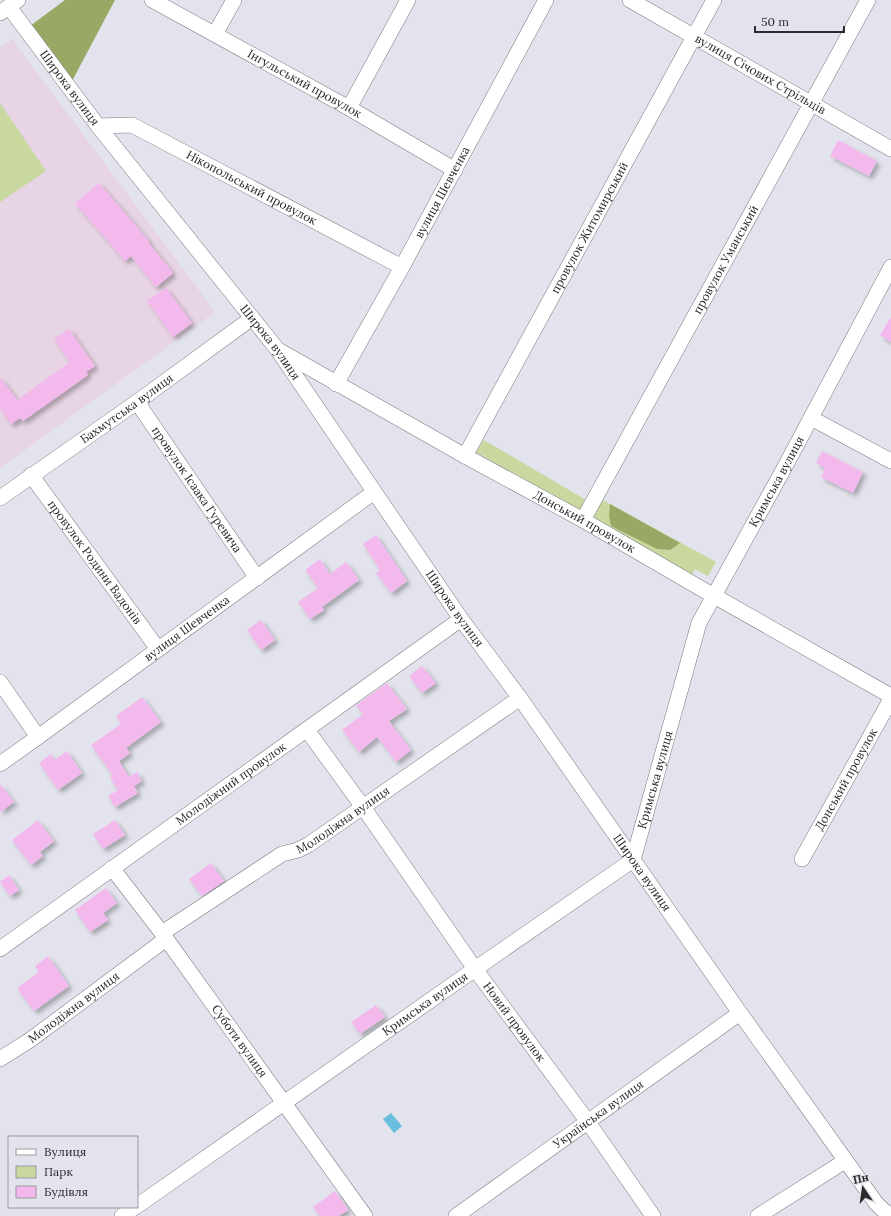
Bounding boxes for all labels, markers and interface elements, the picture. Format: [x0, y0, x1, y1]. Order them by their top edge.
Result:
scale bar [755, 8, 844, 34]
text: 50 m [761, 14, 789, 29]
street label: вулиця Січових Стрільців [692, 31, 829, 117]
street label: Інгульський провулок [245, 46, 365, 121]
street label: Широка вулиця [37, 47, 103, 128]
street label: вулиця Шевченка [411, 144, 473, 241]
street label: Нікопольський провулок [184, 147, 320, 228]
street label: провулок Житомирський [547, 159, 631, 296]
street label: провулок Уманський [689, 202, 761, 316]
street label: Широка вулиця [237, 301, 304, 383]
street label: Бахмутська вулиця [77, 370, 176, 447]
street label: провулок Ісаака Гуревича [149, 423, 245, 555]
street label: Кримська вулиця [745, 433, 807, 529]
street label: Донський провулок [531, 487, 639, 556]
street label: провулок Родини Вадонів [45, 497, 145, 627]
street label: Широка вулиця [423, 567, 487, 650]
street label: вулиця Шевченка [141, 592, 232, 664]
street label: Донський провулок [811, 725, 881, 833]
street label: Кримська вулиця [634, 729, 676, 830]
street label: Молодіжний провулок [172, 738, 289, 828]
street label: Молодіжна вулиця [293, 783, 392, 857]
street label: Широка вулиця [610, 831, 675, 914]
street label: Молодіжна вулиця [25, 968, 122, 1046]
street label: Кримська вулиця [379, 968, 471, 1039]
street label: Новий провулок [480, 979, 549, 1065]
street label: Суботи вулиця [209, 1001, 271, 1080]
street label: Українська вулиця [549, 1076, 646, 1152]
legend [8, 1136, 138, 1208]
text: Вулиця [44, 1144, 86, 1159]
text: Парк [44, 1164, 73, 1179]
north arrow [843, 1168, 883, 1208]
text: Пн [851, 1170, 870, 1187]
text: Будівля [44, 1184, 88, 1199]

